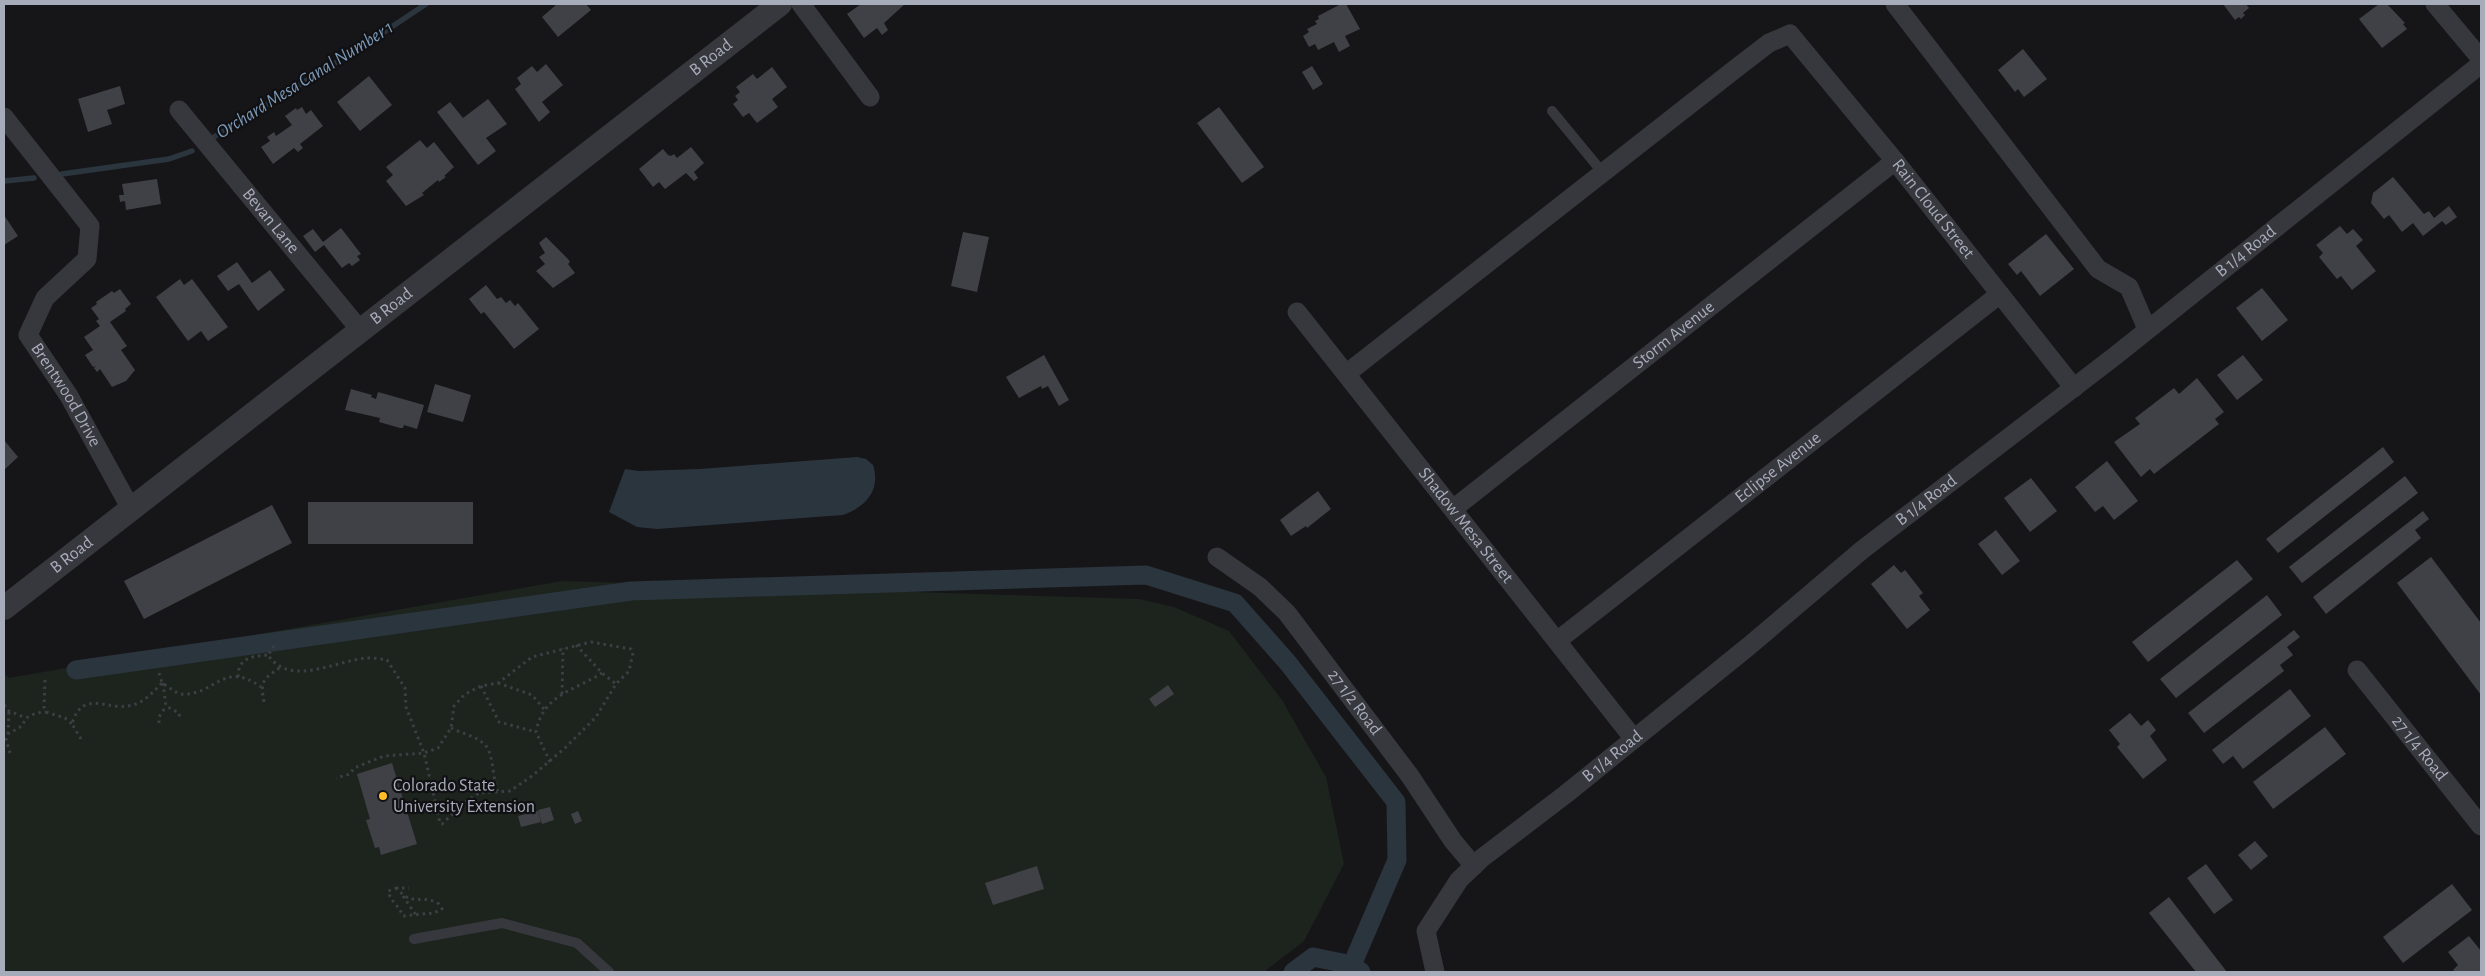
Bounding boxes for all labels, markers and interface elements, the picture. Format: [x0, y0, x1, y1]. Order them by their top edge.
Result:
water label: Orchard Mesa Canal Number 1 [213, 18, 397, 142]
street label: B Road [686, 36, 736, 80]
street label: Rain Cloud Street [1888, 156, 1978, 262]
street label: Bevan Lane [239, 185, 303, 257]
street label: B 1/4 Road [2212, 222, 2279, 281]
street label: B Road [367, 284, 416, 328]
street label: Storm Avenue [1630, 298, 1718, 373]
street label: Brentwood Drive [27, 340, 104, 450]
street label: Eclipse Avenue [1732, 429, 1825, 507]
street label: Shadow Mesa Street [1415, 464, 1517, 587]
street label: B 1/4 Road [1893, 472, 1960, 529]
street label: B Road [47, 533, 97, 577]
street label: 27 1/2 Road [1324, 666, 1385, 739]
street label: 27 1/4 Road [2388, 712, 2450, 784]
street label: B 1/4 Road [1579, 727, 1646, 786]
place label: Colorado State University Extension [393, 777, 535, 816]
marker: Colorado State University Extension [377, 790, 389, 802]

